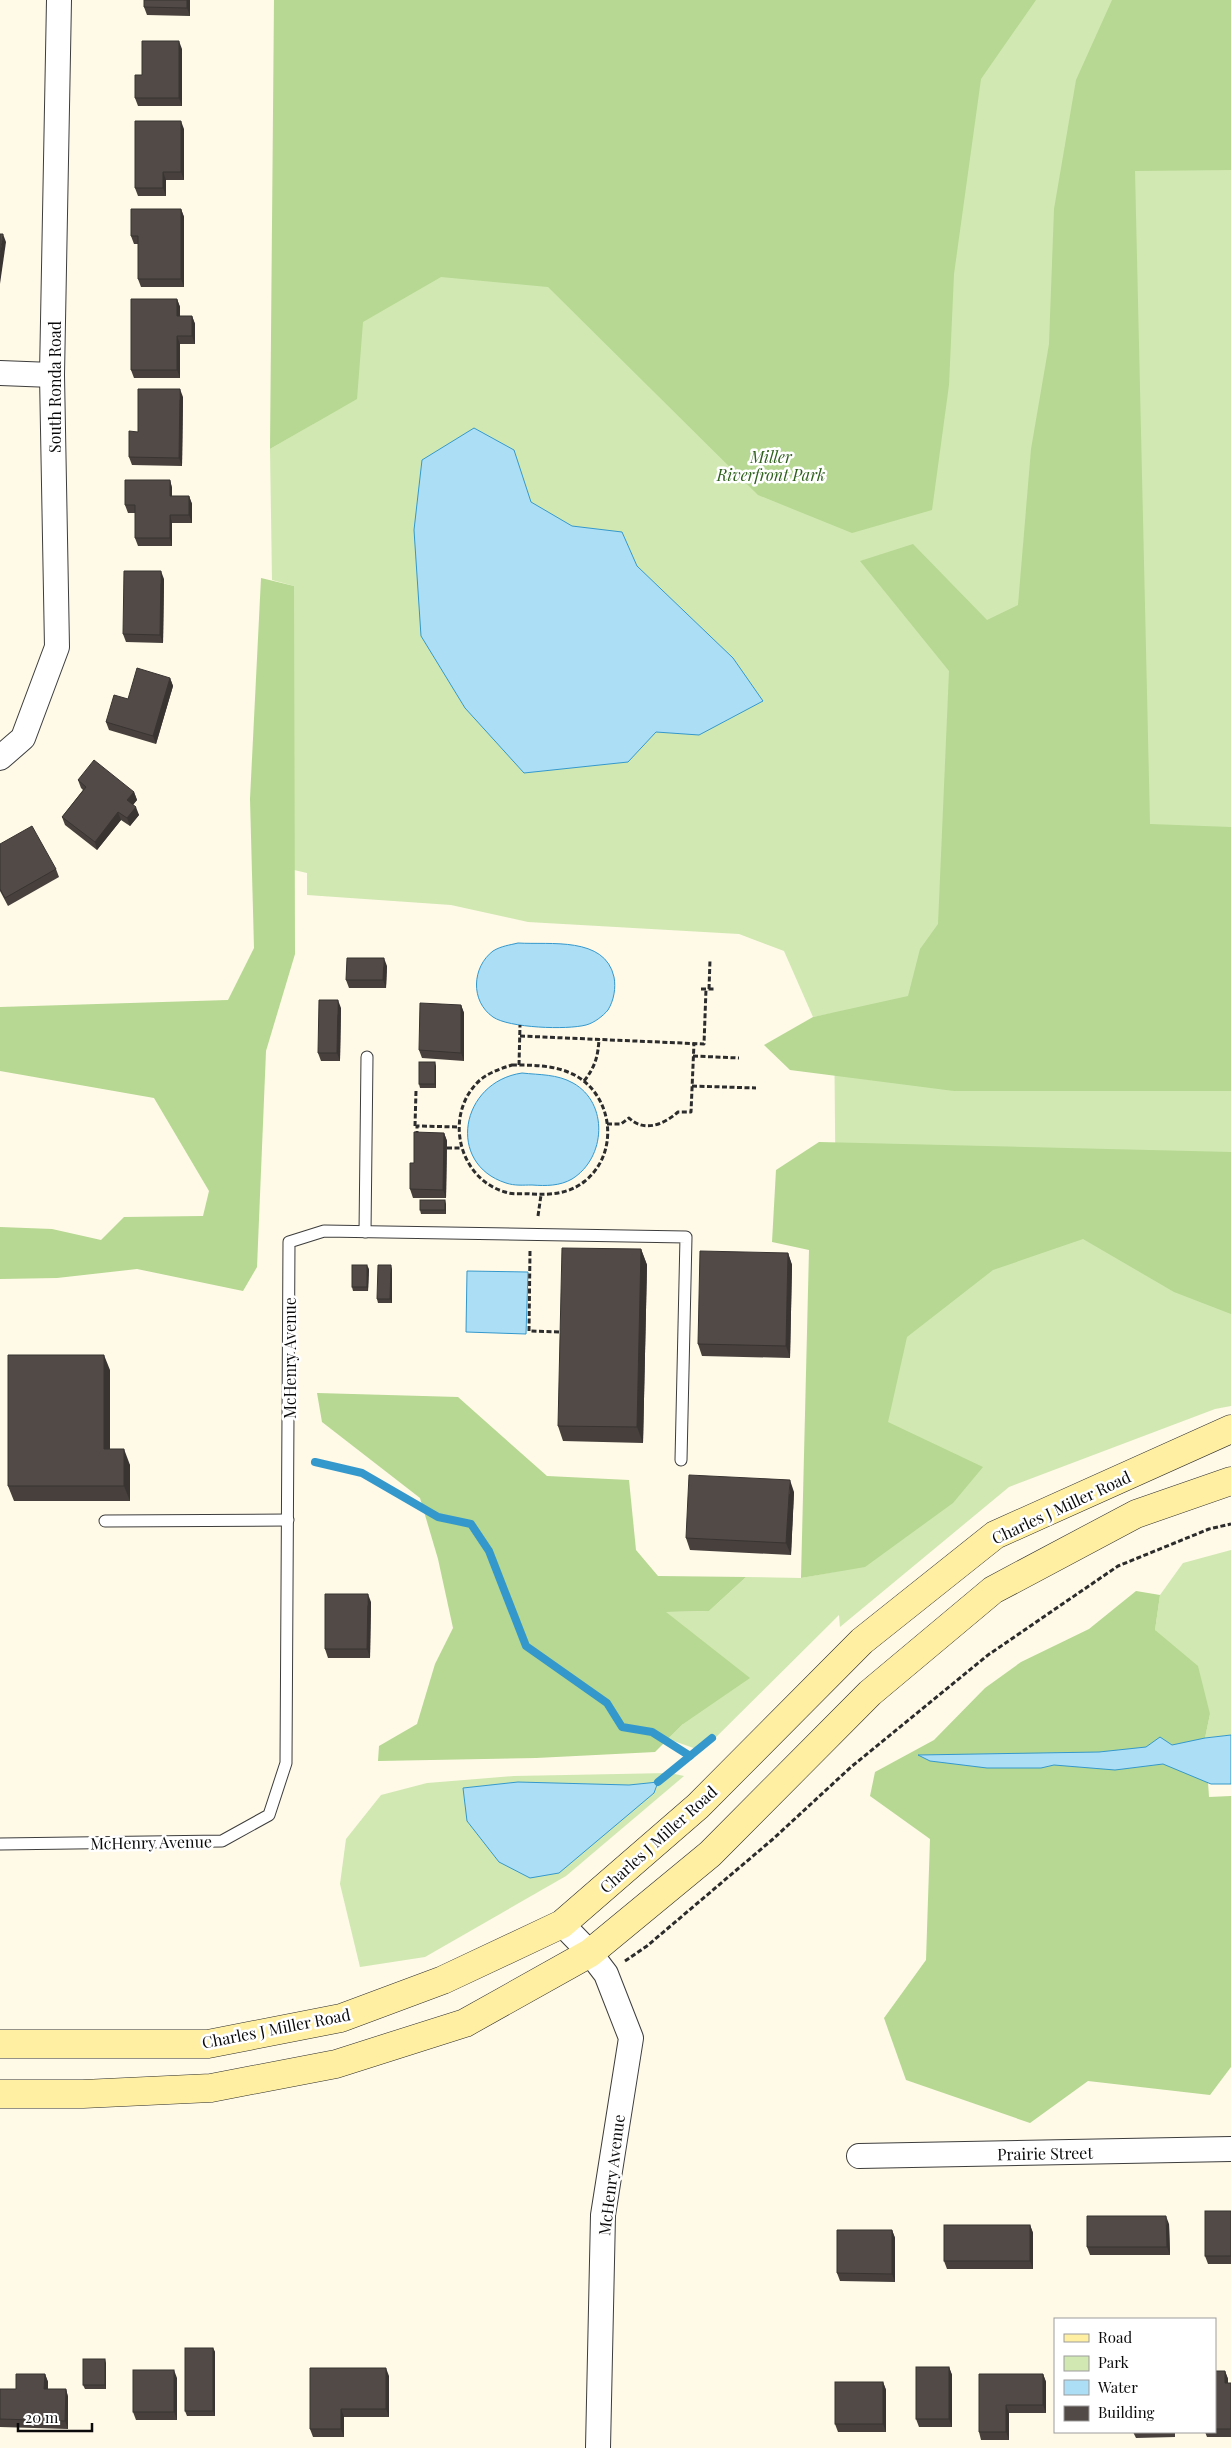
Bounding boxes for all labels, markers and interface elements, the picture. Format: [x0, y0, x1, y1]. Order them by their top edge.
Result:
street label: South Ronda Road [44, 321, 65, 453]
park label: Miller Riverfront Park [716, 446, 825, 485]
street label: McHenry Avenue [279, 1297, 300, 1419]
street label: Charles J Miller Road [988, 1466, 1134, 1548]
street label: Charles J Miller Road [595, 1781, 721, 1897]
street label: McHenry Avenue [90, 1830, 212, 1854]
street label: Charles J Miller Road [200, 2003, 352, 2053]
street label: McHenry Avenue [593, 2113, 629, 2237]
street label: Prairie Street [997, 2142, 1094, 2164]
legend [1054, 2318, 1216, 2433]
text: Road [1098, 2327, 1132, 2347]
text: Park [1098, 2352, 1130, 2372]
text: Water [1097, 2377, 1138, 2397]
scale bar [18, 2400, 91, 2432]
text: Building [1098, 2402, 1155, 2422]
text: 20 m [25, 2407, 59, 2427]

